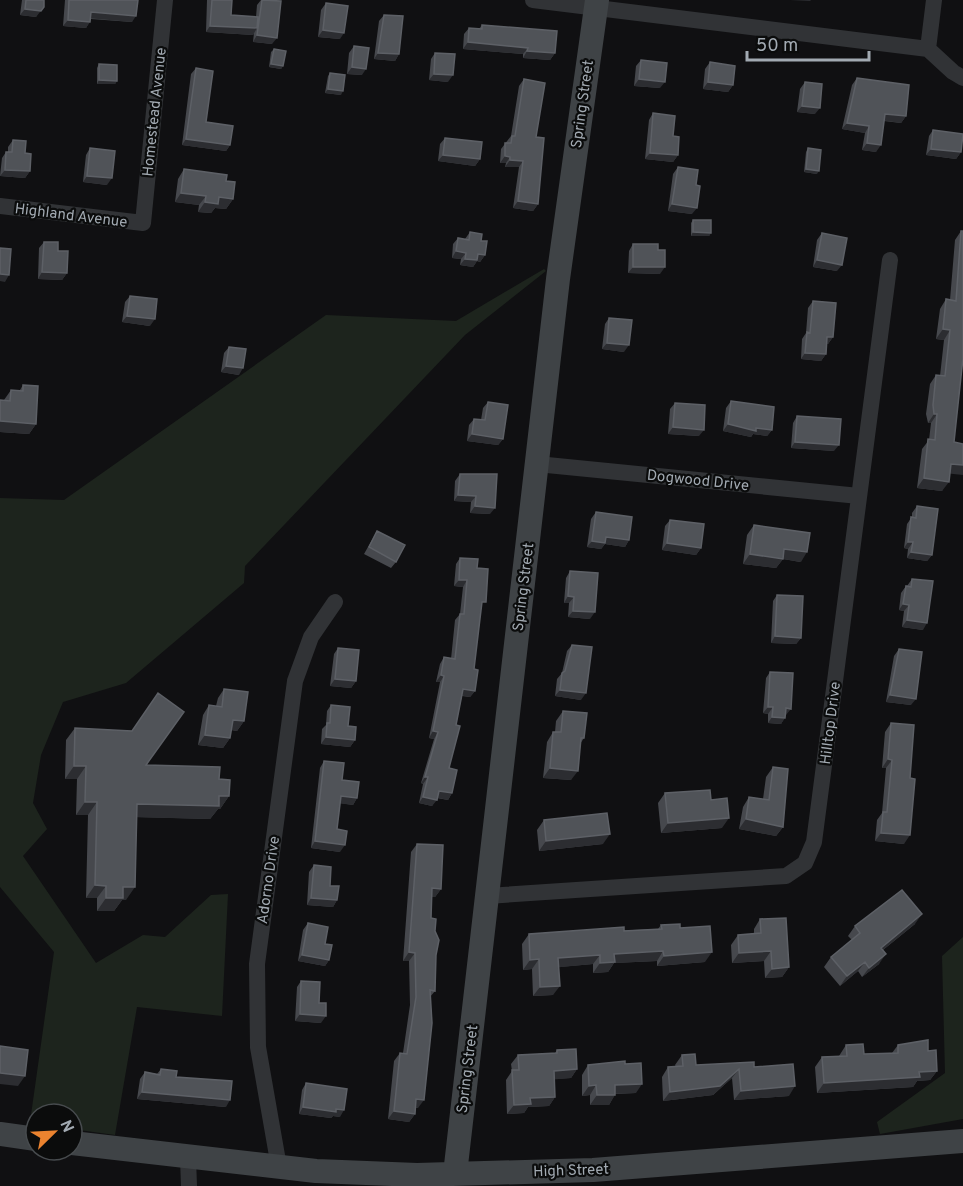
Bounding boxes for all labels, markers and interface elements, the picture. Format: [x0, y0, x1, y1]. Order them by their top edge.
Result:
scale bar [747, 24, 868, 62]
text: 50 m [756, 35, 798, 58]
street label: Homestead Avenue [139, 47, 172, 178]
street label: Spring Street [568, 59, 599, 150]
street label: Highland Avenue [13, 200, 128, 233]
street label: Dogwood Drive [646, 467, 750, 496]
street label: Spring Street [510, 542, 539, 632]
street label: Hilltop Drive [817, 681, 846, 766]
street label: Adorno Drive [254, 835, 285, 925]
street label: Spring Street [454, 1024, 483, 1114]
north arrow [24, 1102, 84, 1162]
text: N [54, 1117, 77, 1136]
street label: High Street [533, 1161, 609, 1182]

